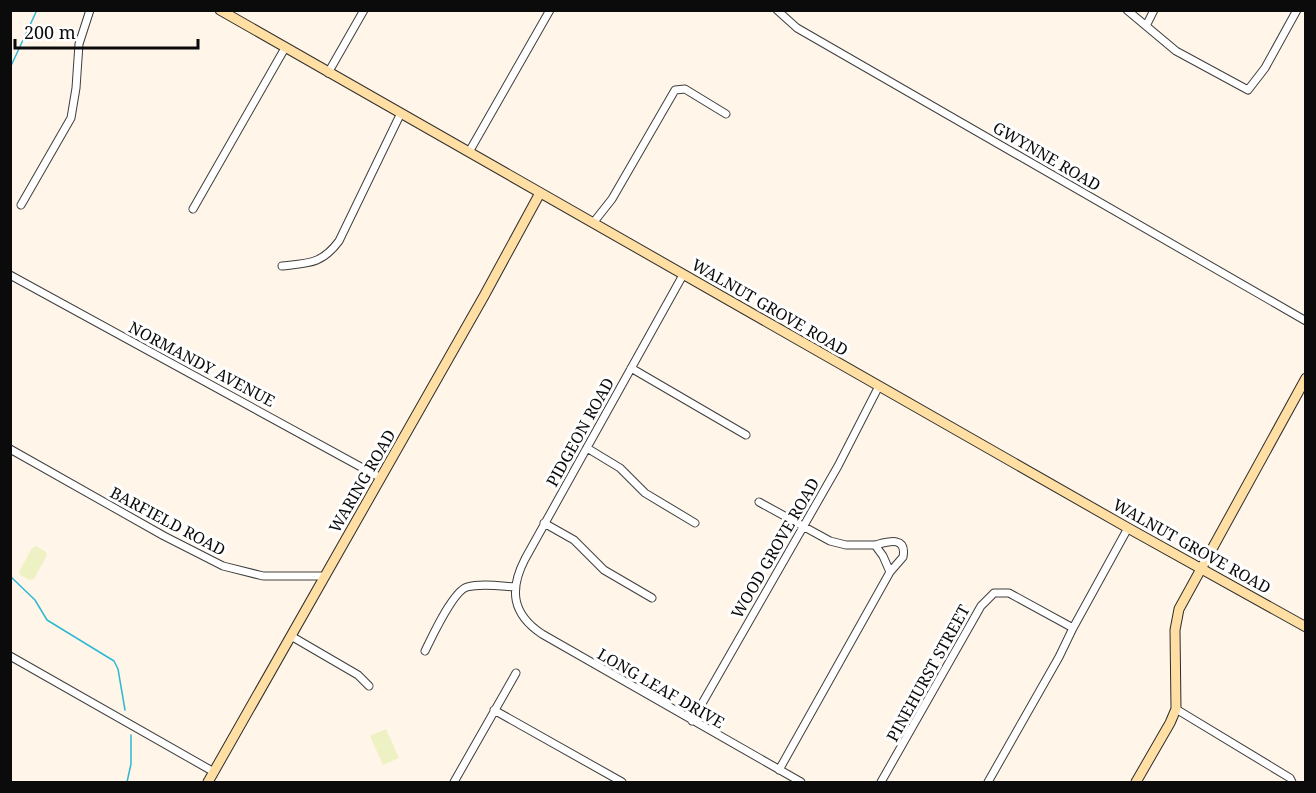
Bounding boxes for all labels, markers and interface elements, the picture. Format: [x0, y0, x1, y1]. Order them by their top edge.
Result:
scale bar [15, 12, 198, 50]
text: 200 m [24, 20, 76, 44]
street label: GWYNNE ROAD [989, 116, 1105, 196]
street label: WALNUT GROVE ROAD [688, 253, 852, 361]
street label: NORMANDY AVENUE [125, 316, 279, 412]
street label: PIDGEON ROAD [541, 374, 619, 490]
street label: WARING ROAD [324, 425, 400, 537]
street label: WOOD GROVE ROAD [726, 474, 824, 622]
street label: BARFIELD ROAD [106, 481, 230, 561]
street label: WALNUT GROVE ROAD [1109, 493, 1275, 599]
street label: PINEHURST STREET [881, 601, 975, 745]
street label: LONG LEAF DRIVE [593, 643, 729, 733]

